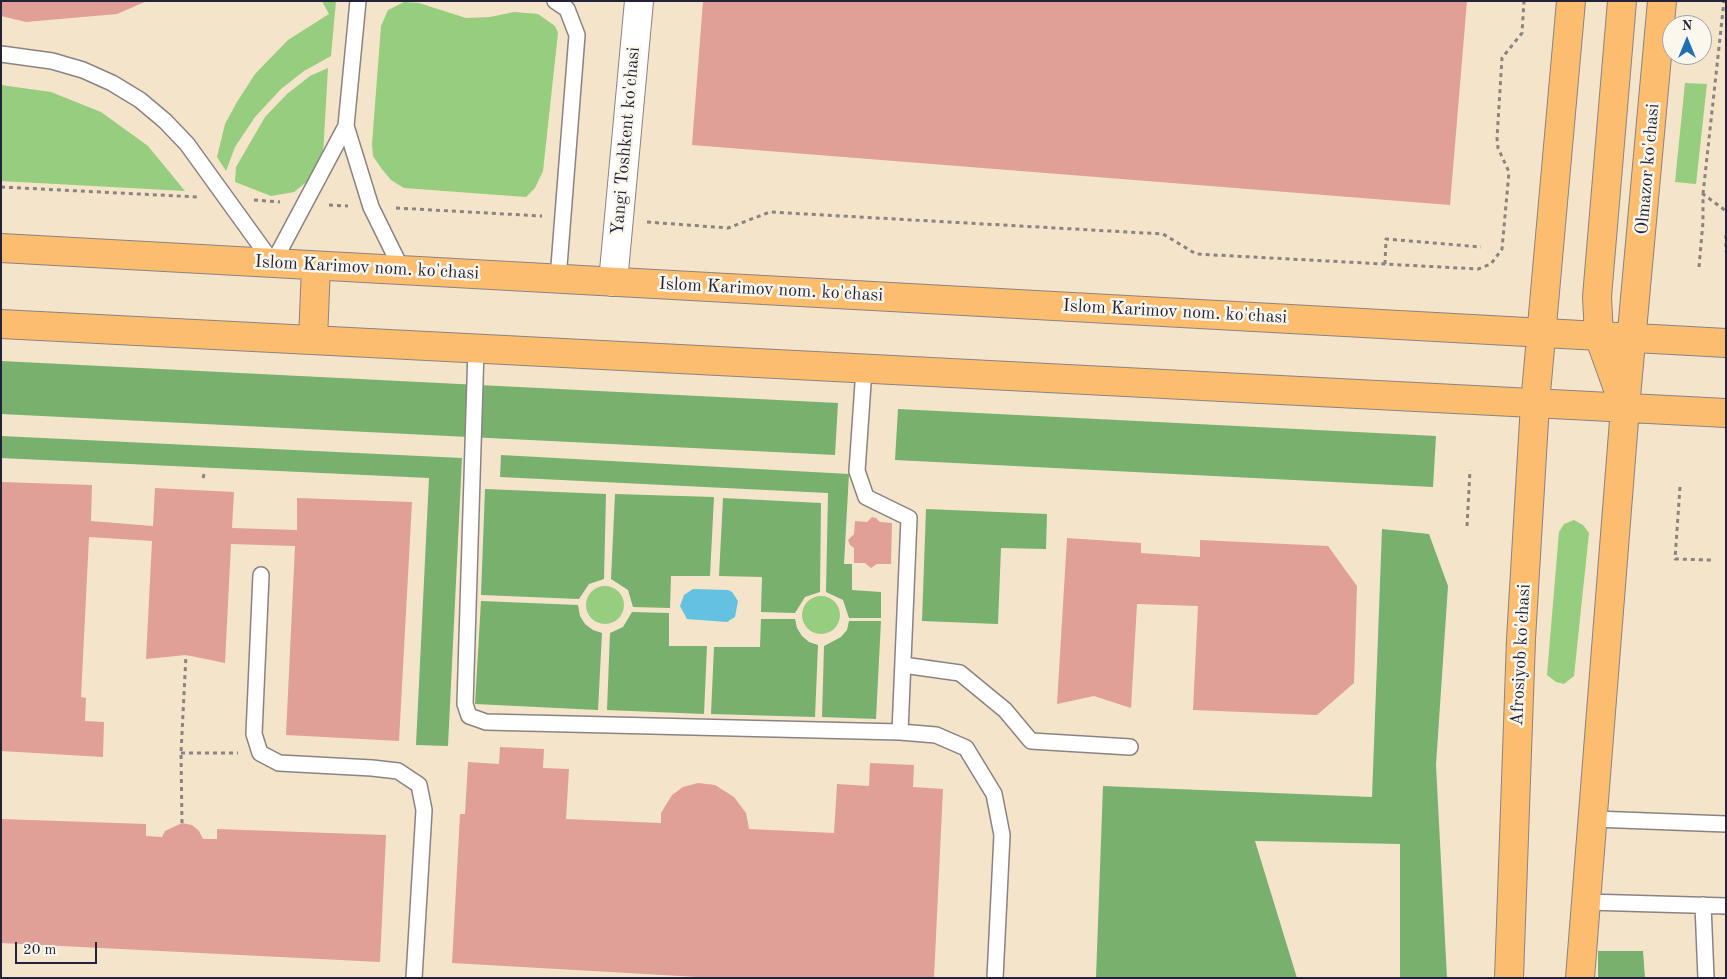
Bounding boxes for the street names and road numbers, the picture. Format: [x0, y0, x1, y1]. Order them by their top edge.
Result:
street label: Yangi Toshkent ko'chasi [607, 46, 645, 236]
street label: Olmazor ko'chasi [1632, 102, 1664, 236]
street label: Islom Karimov nom. ko'chasi [254, 251, 480, 285]
street label: Islom Karimov nom. ko'chasi [658, 273, 884, 307]
street label: Islom Karimov nom. ko'chasi [1062, 295, 1288, 329]
street label: Afrosiyob ko'chasi [1506, 583, 1536, 727]

